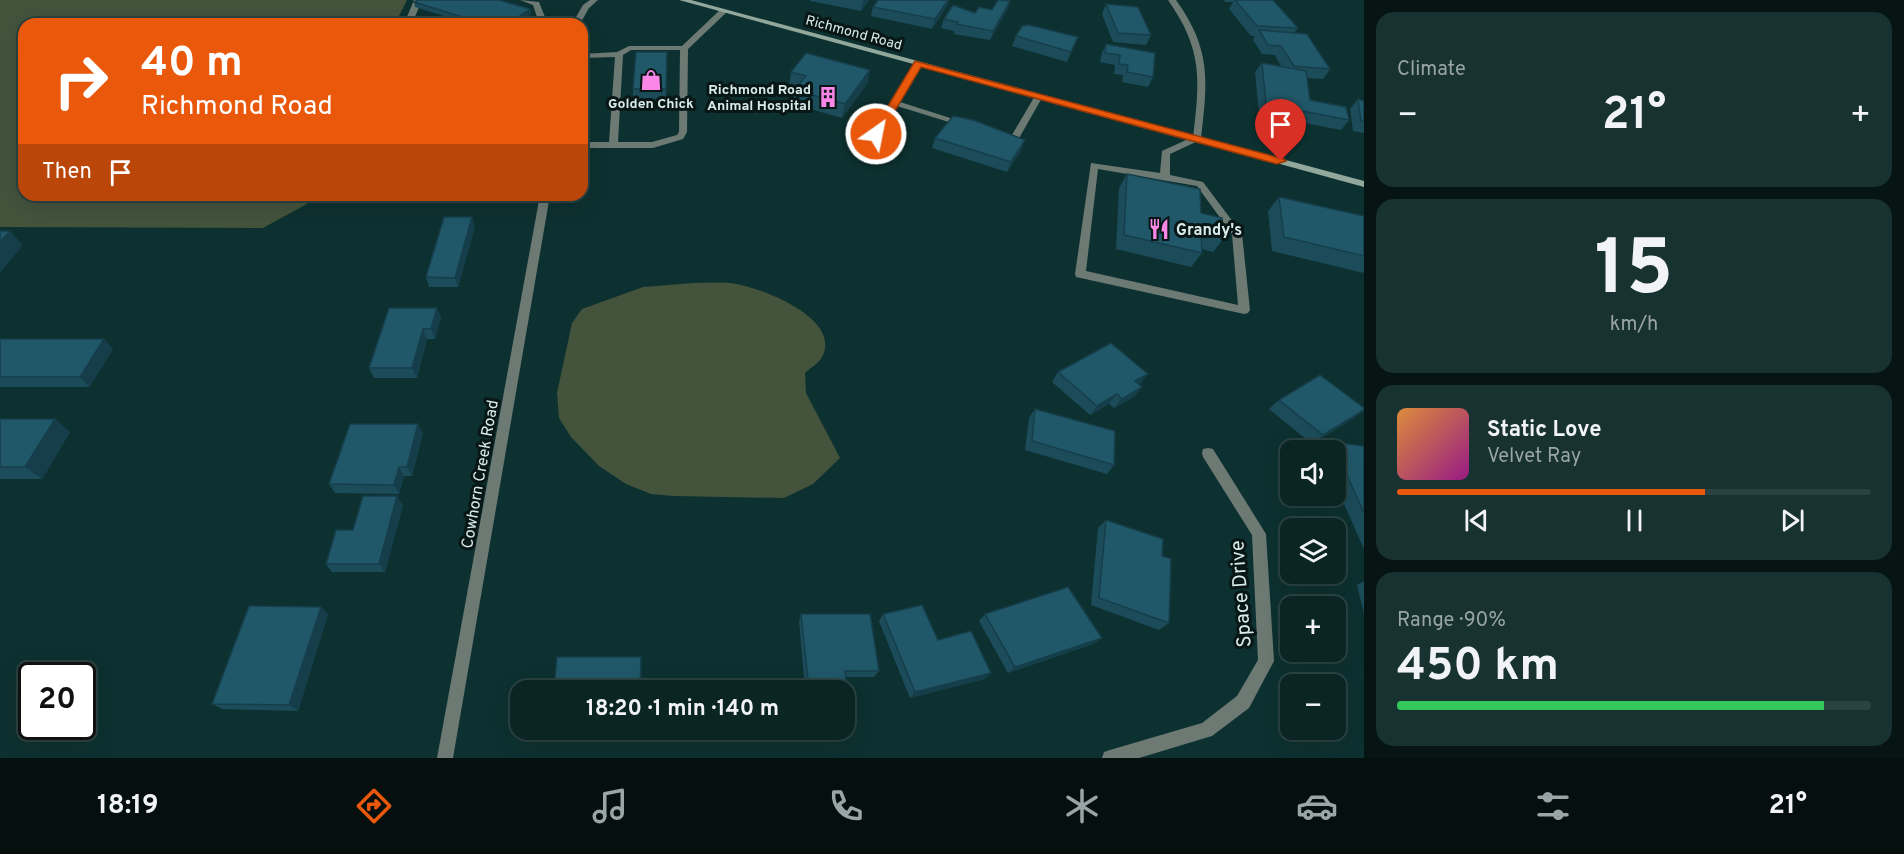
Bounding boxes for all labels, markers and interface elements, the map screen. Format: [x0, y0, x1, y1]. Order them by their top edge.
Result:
street label: Richmond Road [803, 12, 904, 55]
text: 40 m [141, 38, 243, 91]
icon: right [42, 42, 120, 120]
text: Climate [1397, 57, 1466, 83]
shop icon: Golden Chick [639, 68, 663, 92]
place label: Richmond Road Animal Hospital [707, 82, 811, 115]
building icon: Richmond Road Animal Hospital [816, 85, 840, 109]
text: 21° [1602, 88, 1666, 145]
text: Richmond Road [141, 90, 333, 124]
place label: Golden Chick [608, 96, 694, 113]
text: − [1397, 96, 1418, 138]
text: + [1850, 96, 1871, 138]
pin [1255, 99, 1306, 161]
position arrow [844, 102, 908, 166]
icon: arrive [1264, 108, 1297, 141]
icon: arrive [104, 156, 137, 189]
text: Then [42, 159, 92, 186]
restaurant icon: Grandy's [1147, 217, 1171, 241]
place label: Grandy's [1176, 221, 1242, 241]
text: 15 [1595, 223, 1673, 322]
text: km/h [1610, 312, 1658, 338]
street label: Cowhorn Creek Road [458, 398, 504, 550]
text: Static Love [1487, 417, 1601, 444]
map controls [1280, 440, 1346, 740]
button: sound [1280, 440, 1346, 506]
text: Velvet Ray [1487, 444, 1581, 470]
icon: previous [1460, 504, 1493, 537]
icon: pause [1618, 504, 1651, 537]
icon: next [1776, 504, 1809, 537]
button: layers [1280, 518, 1346, 584]
street label: Space Drive [1225, 539, 1259, 648]
button: + [1280, 596, 1346, 662]
text: Range · 90% [1397, 608, 1506, 634]
text: 450 km [1397, 639, 1559, 696]
speed limit sign: 20 [18, 662, 96, 740]
button: − [1280, 674, 1346, 740]
text: 18:20 · 1 min · 140 m [586, 696, 779, 723]
icon: directions [353, 785, 395, 827]
icon: music [589, 785, 631, 827]
icon: phone [825, 785, 867, 827]
icon: climate [1061, 785, 1103, 827]
icon: car [1296, 785, 1338, 827]
icon: filters [1532, 785, 1574, 827]
text: 18:19 [97, 789, 159, 823]
text: 21° [1768, 789, 1807, 823]

